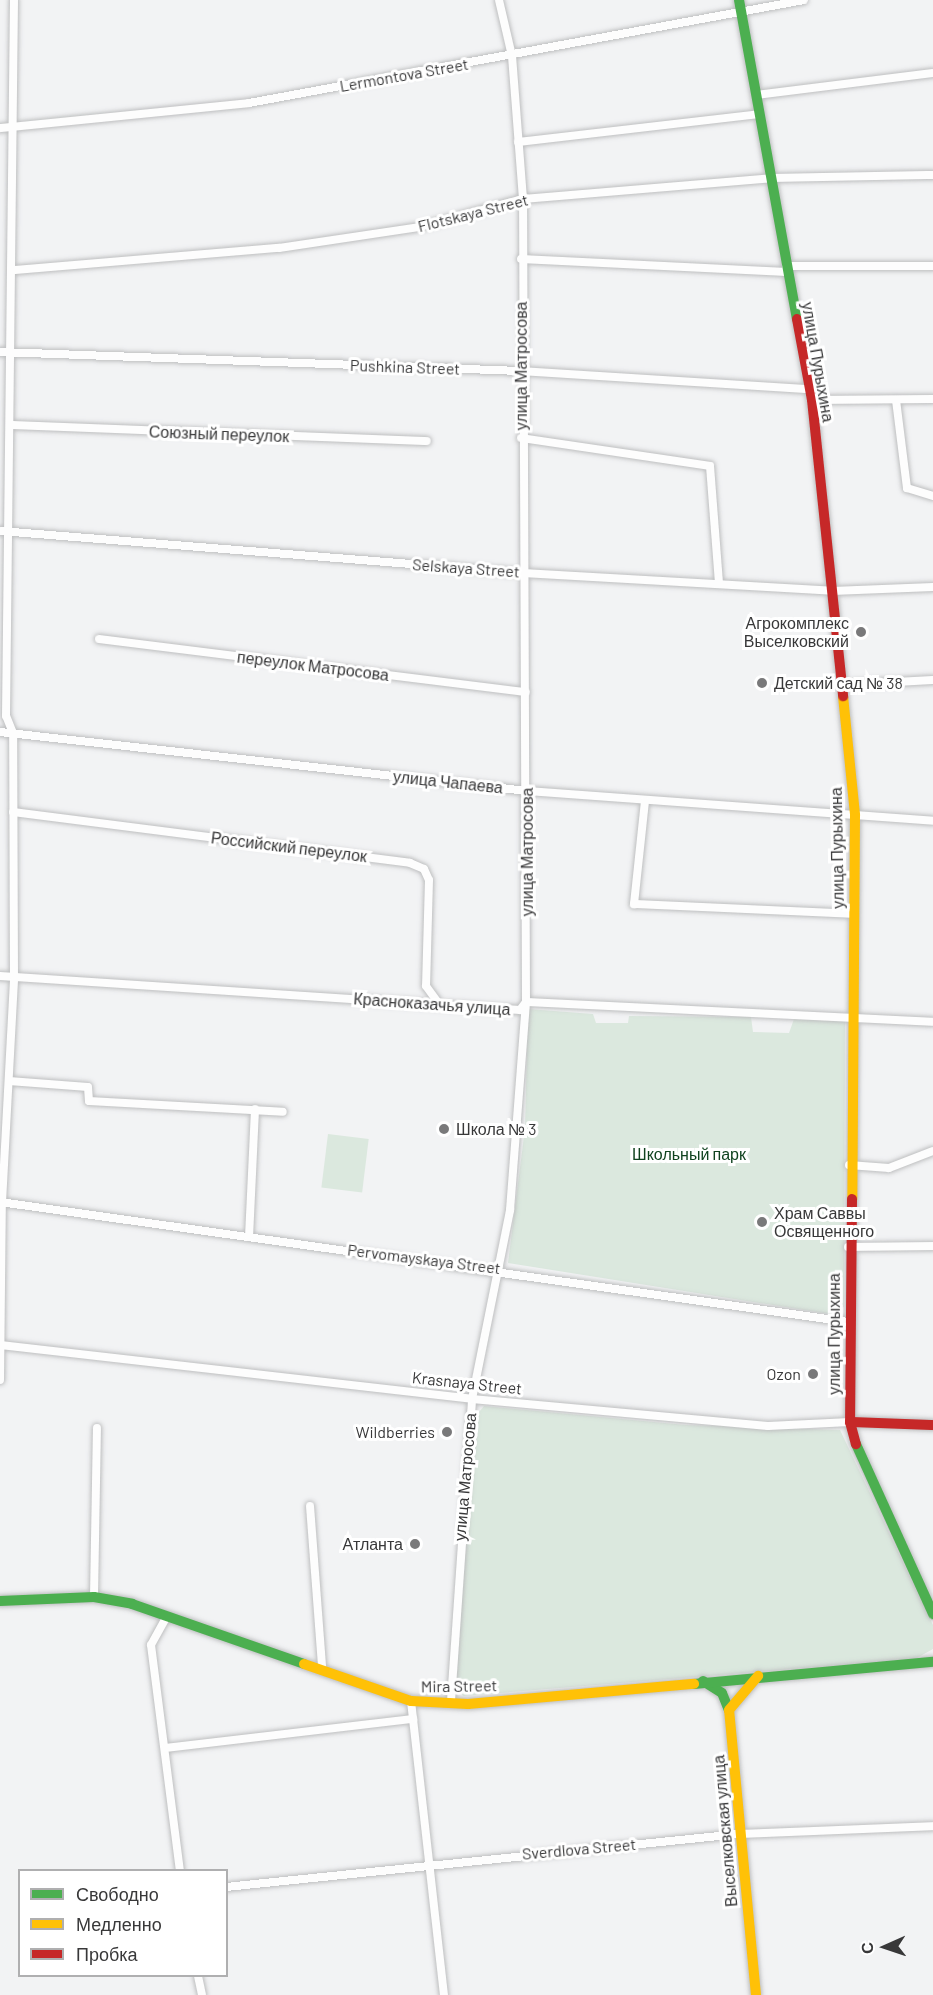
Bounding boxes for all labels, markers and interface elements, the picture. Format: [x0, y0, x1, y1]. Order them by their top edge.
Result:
street label: Lermontova Street [338, 54, 470, 96]
street label: Flotskaya Street [416, 190, 530, 236]
street label: улица Пурыхина [798, 300, 838, 424]
street label: улица Матросова [511, 302, 531, 430]
street label: Pushkina Street [350, 355, 460, 379]
street label: Союзный переулок [148, 422, 290, 446]
street label: Selskaya Street [412, 555, 520, 581]
place label: Агрокомплекс Выселковский [744, 613, 849, 651]
marker: Агрокомплекс Выселковский [854, 625, 868, 639]
street label: переулок Матросова [236, 647, 390, 685]
place label: Детский сад № 38 [774, 673, 903, 693]
marker: Детский сад № 38 [755, 676, 769, 690]
street label: улица Чапаева [392, 767, 504, 797]
street label: улица Пурыхина [826, 787, 848, 909]
street label: улица Матросова [517, 788, 537, 916]
street label: Российский переулок [210, 828, 368, 866]
street label: Красноказачья улица [353, 989, 511, 1019]
place label: Школа № 3 [456, 1119, 536, 1139]
marker: Школа № 3 [437, 1122, 451, 1136]
park label: Школьный парк [632, 1144, 746, 1164]
place label: Храм Саввы Освященного [774, 1203, 874, 1241]
marker: Храм Саввы Освященного [755, 1215, 769, 1229]
street label: Pervomayskaya Street [346, 1240, 502, 1278]
street label: улица Пурыхина [824, 1273, 844, 1395]
place label: Ozon [767, 1364, 801, 1384]
marker: Ozon [806, 1367, 820, 1381]
street label: Krasnaya Street [411, 1368, 523, 1398]
street label: улица Матросова [450, 1412, 480, 1542]
place label: Wildberries [355, 1422, 435, 1442]
marker: Wildberries [440, 1425, 454, 1439]
place label: Атланта [343, 1534, 403, 1554]
marker: Атланта [408, 1537, 422, 1551]
street label: Mira Street [421, 1676, 497, 1696]
street label: Выселковская улица [709, 1754, 741, 1908]
street label: Sverdlova Street [521, 1834, 637, 1864]
legend [18, 1869, 228, 1977]
text: Свободно [76, 1883, 159, 1905]
text: Медленно [76, 1913, 162, 1935]
north arrow [855, 1917, 915, 1977]
text: С [857, 1942, 876, 1954]
text: Пробка [76, 1943, 138, 1965]

